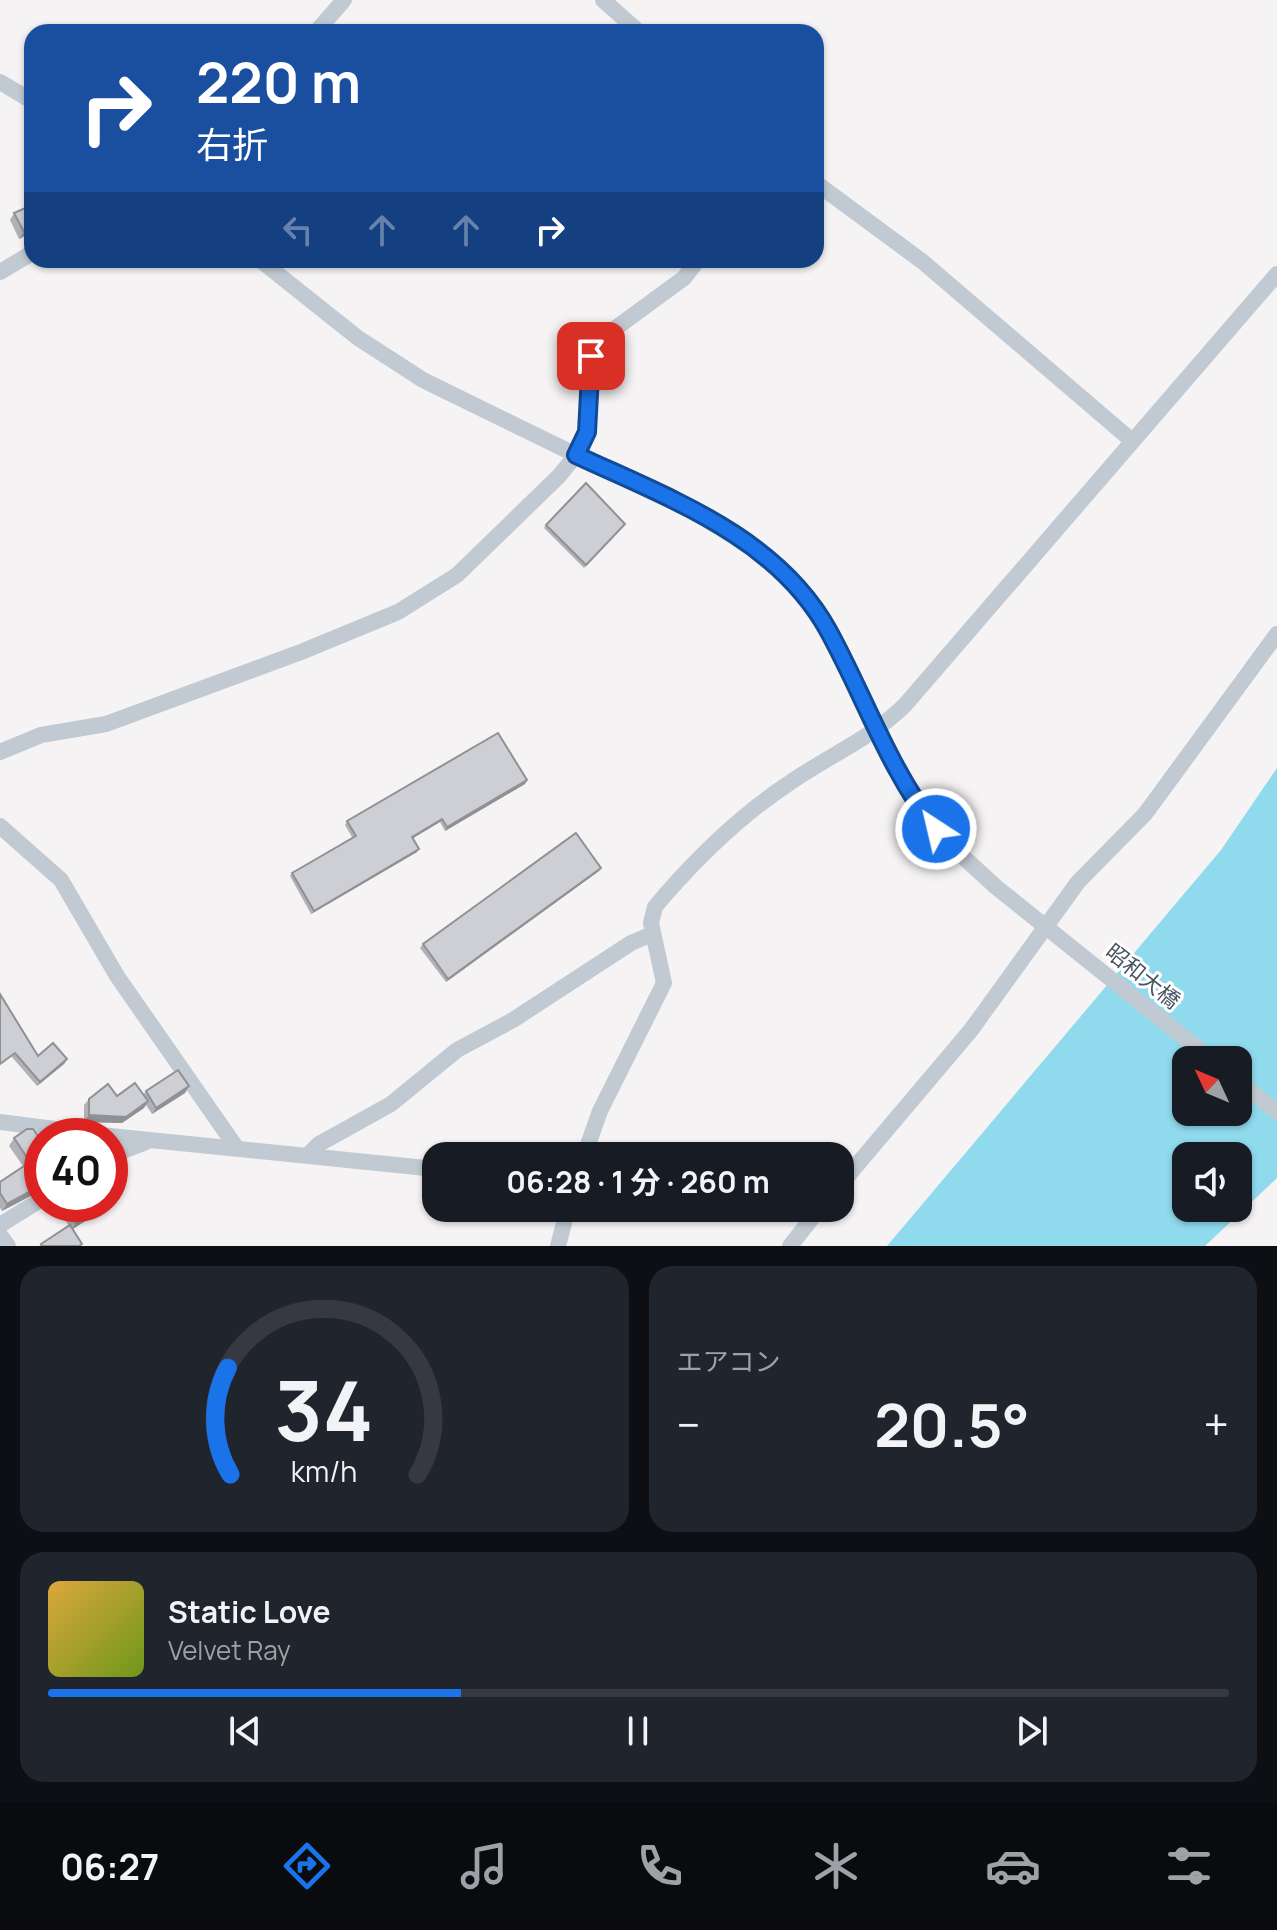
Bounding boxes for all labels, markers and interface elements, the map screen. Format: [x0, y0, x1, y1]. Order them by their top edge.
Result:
text: 220 m [196, 43, 361, 120]
icon: right [64, 56, 168, 160]
text: 右折 [196, 120, 268, 169]
icon: left [276, 208, 320, 252]
icon: ahead [360, 208, 404, 252]
icon: ahead [444, 208, 488, 252]
icon: right [528, 208, 572, 252]
pin [557, 322, 625, 390]
icon: arrive [569, 334, 613, 378]
position arrow [894, 787, 978, 871]
street label: 昭和大橋 [1099, 937, 1187, 1015]
north arrow [1172, 1046, 1252, 1126]
map controls [1172, 1046, 1252, 1222]
speed limit sign: 40 [24, 1118, 128, 1222]
button: sound [1172, 1142, 1252, 1222]
text: 06:28 · 1 分 · 260 m [506, 1161, 770, 1202]
text: エアコン [677, 1343, 781, 1379]
text: 34 [275, 1352, 374, 1466]
text: 20.5° [874, 1383, 1030, 1465]
text: − [677, 1394, 700, 1454]
text: + [1204, 1394, 1229, 1454]
text: km/h [291, 1452, 357, 1491]
text: Static Love [168, 1591, 331, 1632]
text: Velvet Ray [168, 1632, 291, 1668]
icon: previous [223, 1709, 267, 1753]
icon: pause [616, 1709, 660, 1753]
icon: next [1010, 1709, 1054, 1753]
icon: directions [279, 1838, 335, 1894]
icon: music [456, 1838, 512, 1894]
icon: phone [632, 1838, 688, 1894]
icon: climate [808, 1838, 864, 1894]
icon: car [985, 1838, 1041, 1894]
icon: filters [1161, 1838, 1217, 1894]
text: 06:27 [60, 1842, 159, 1891]

